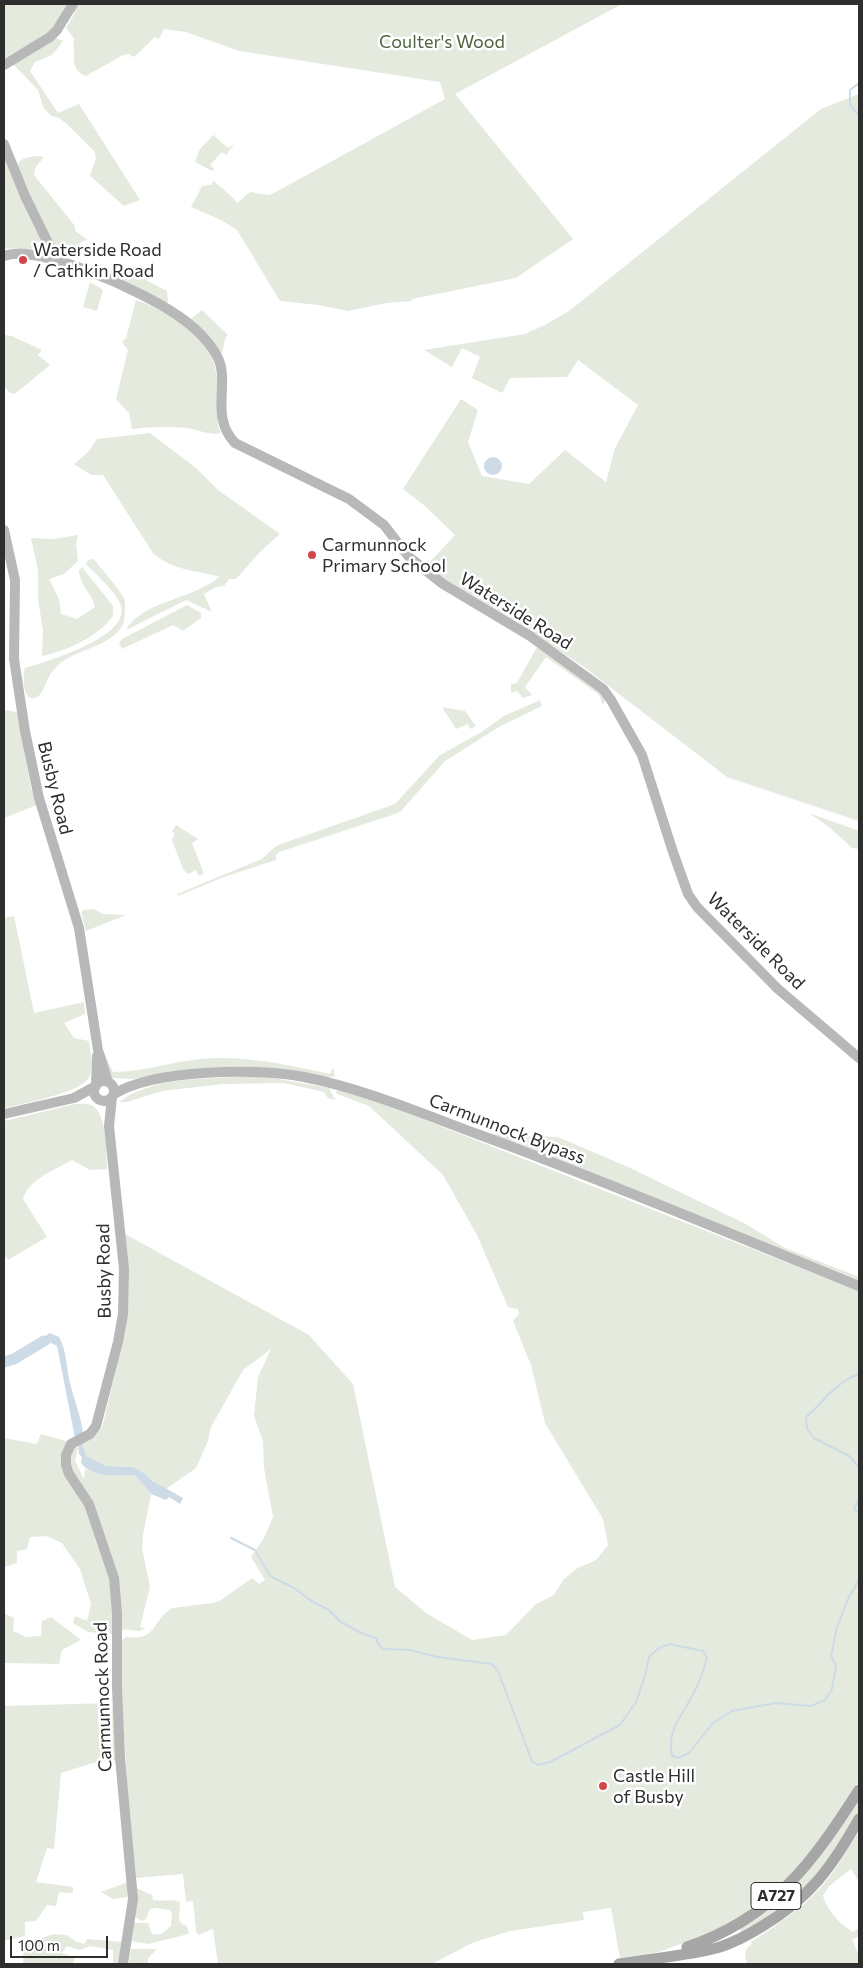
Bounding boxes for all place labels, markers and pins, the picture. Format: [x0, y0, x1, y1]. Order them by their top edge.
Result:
place label: Waterside Road / Cathkin Road [33, 239, 162, 282]
marker: Waterside Road / Cathkin Road [17, 254, 29, 266]
place label: Carmunnock Primary School [322, 534, 446, 576]
marker: Carmunnock Primary School [306, 549, 318, 561]
place label: Castle Hill of Busby [613, 1765, 695, 1808]
marker: Castle Hill of Busby [597, 1780, 609, 1792]

